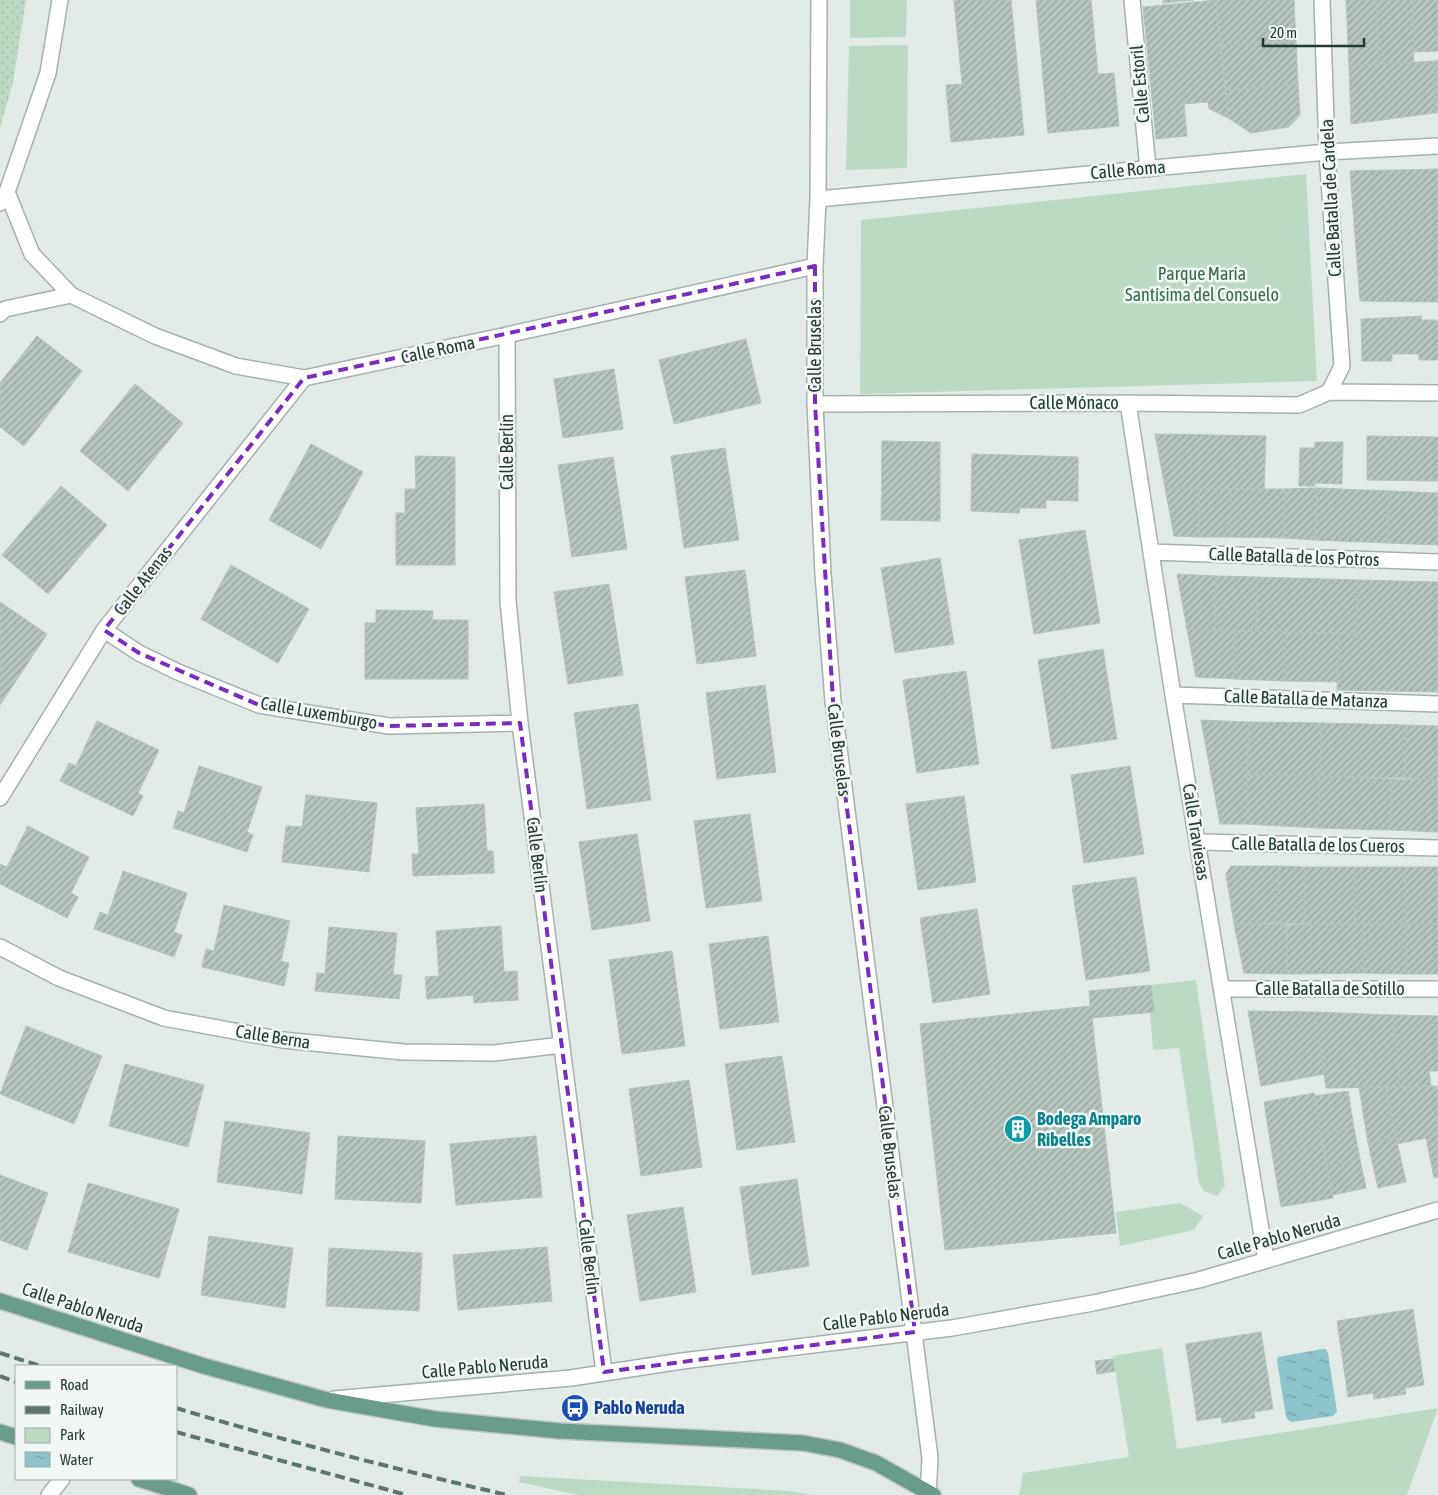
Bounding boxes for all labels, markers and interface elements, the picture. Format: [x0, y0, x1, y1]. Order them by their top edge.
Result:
scale bar [1263, 15, 1364, 47]
text: 20 m [1270, 24, 1297, 41]
street label: Calle Estoril [1126, 44, 1153, 124]
street label: Calle Batalla de Cardela [1316, 119, 1345, 278]
street label: Calle Roma [1090, 156, 1166, 183]
park label: Parque María Santísima del Consuelo [1125, 263, 1279, 305]
street label: Calle Bruselas [804, 299, 825, 393]
street label: Calle Roma [399, 331, 477, 368]
street label: Calle Mónaco [1029, 392, 1119, 413]
street label: Calle Berlín [496, 414, 517, 490]
street label: Calle Atenas [109, 542, 176, 619]
street label: Calle Batalla de los Potros [1208, 543, 1380, 570]
street label: Calle Batalla de Matanza [1224, 685, 1388, 712]
street label: Calle Luxemburgo [259, 692, 379, 733]
street label: Calle Bruselas [823, 702, 856, 797]
street label: Calle Traviesas [1179, 782, 1214, 882]
street label: Calle Berlín [522, 816, 553, 894]
street label: Calle Batalla de los Cueros [1231, 832, 1405, 857]
street label: Calle Batalla de Sotillo [1255, 978, 1405, 999]
street label: Calle Berna [234, 1020, 312, 1053]
street label: Calle Bruselas [874, 1104, 907, 1199]
place label: Bodega Amparo Ribelles [1037, 1108, 1141, 1150]
building icon: Bodega Amparo Ribelles [1003, 1114, 1033, 1144]
street label: Calle Pablo Neruda [1215, 1209, 1343, 1264]
street label: Calle Berlín [574, 1218, 605, 1296]
street label: Calle Pablo Neruda [19, 1278, 147, 1337]
street label: Calle Pablo Neruda [822, 1298, 950, 1335]
street label: Calle Pablo Neruda [421, 1351, 549, 1382]
legend [15, 1365, 178, 1480]
text: Road [60, 1376, 89, 1393]
bus stop icon: Pablo Neruda [560, 1393, 590, 1423]
place label: Pablo Neruda [594, 1397, 685, 1418]
text: Railway [60, 1401, 104, 1418]
text: Park [60, 1426, 85, 1443]
text: Water [60, 1451, 93, 1468]

